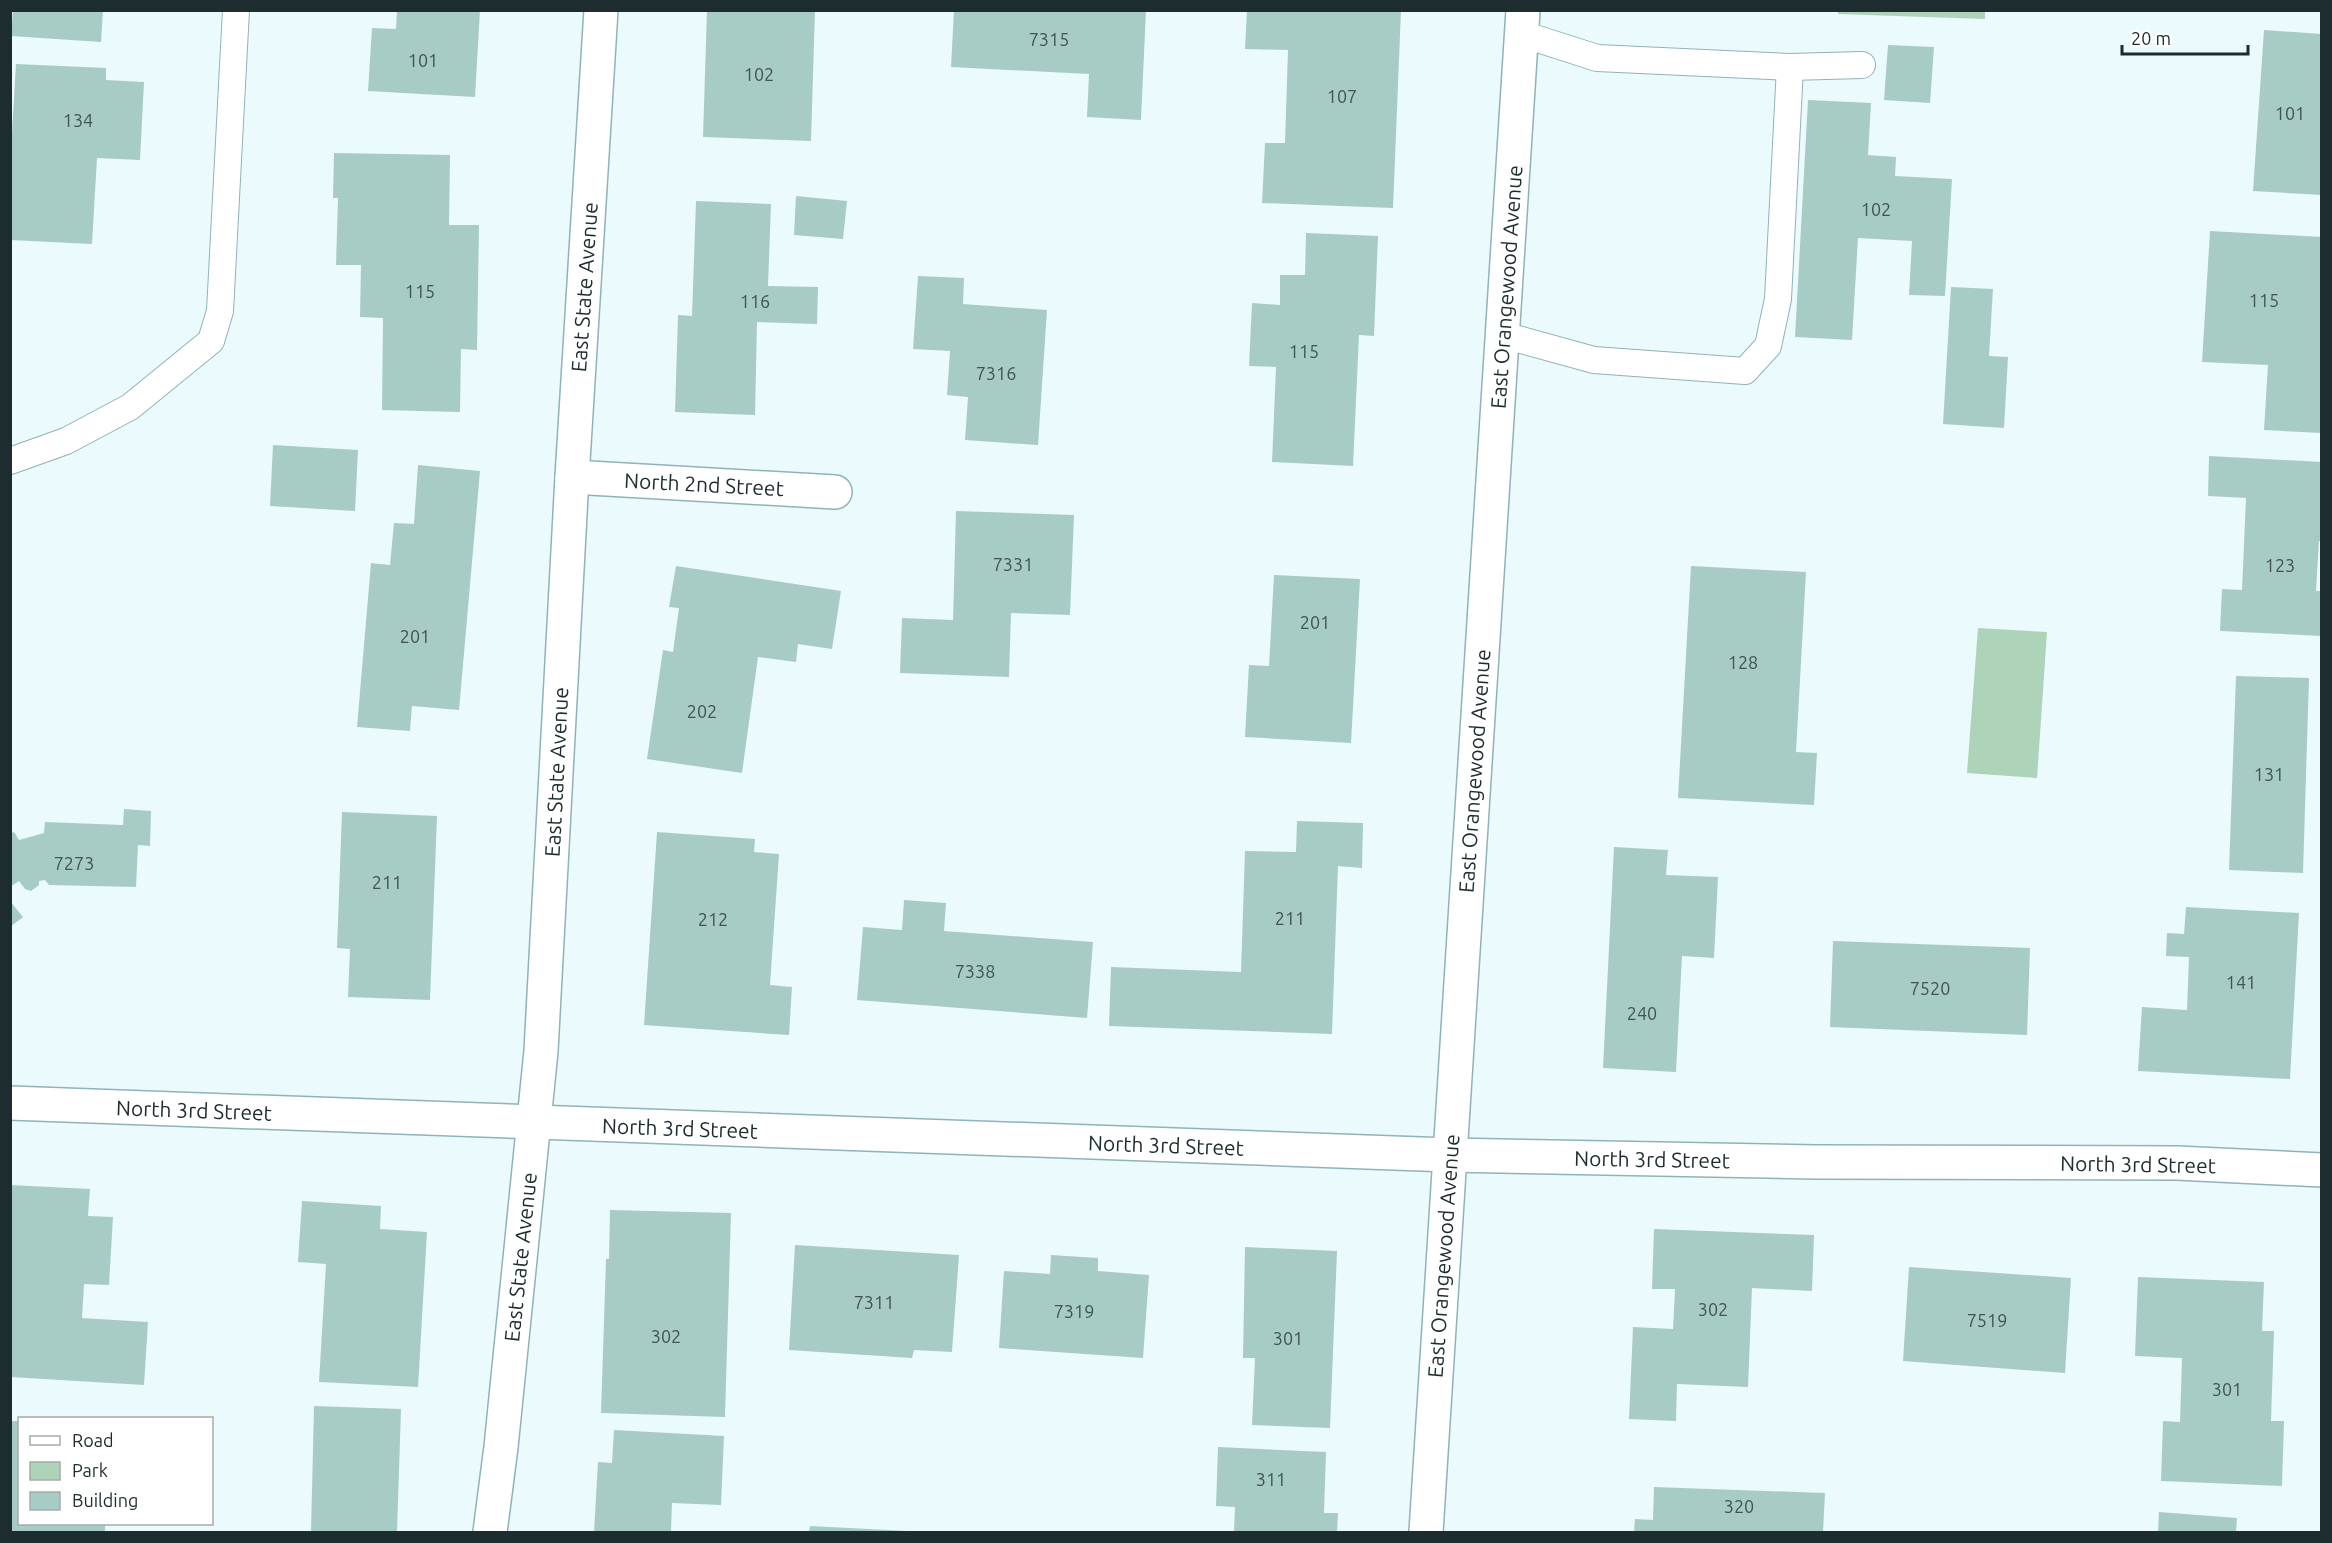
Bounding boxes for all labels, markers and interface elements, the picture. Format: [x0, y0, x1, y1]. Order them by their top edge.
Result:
scale bar [2122, 18, 2248, 56]
text: 20 m [2131, 28, 2171, 48]
house number: 7315 [1029, 29, 1069, 49]
house number: 101 [408, 50, 438, 70]
house number: 102 [744, 64, 774, 84]
house number: 107 [1327, 86, 1357, 106]
house number: 101 [2275, 103, 2305, 123]
house number: 134 [63, 110, 93, 130]
street label: East Orangewood Avenue [1486, 164, 1526, 410]
house number: 102 [1861, 199, 1891, 219]
street label: East State Avenue [566, 201, 602, 373]
house number: 115 [405, 281, 435, 301]
house number: 115 [2249, 290, 2279, 310]
house number: 116 [740, 291, 770, 311]
house number: 115 [1289, 341, 1319, 361]
house number: 7316 [976, 363, 1016, 383]
street label: North 2nd Street [624, 468, 784, 500]
house number: 7331 [993, 554, 1033, 574]
house number: 123 [2265, 555, 2295, 575]
house number: 201 [1300, 612, 1330, 632]
house number: 201 [400, 626, 430, 646]
street label: East Orangewood Avenue [1454, 648, 1494, 894]
house number: 128 [1728, 652, 1758, 672]
street label: East State Avenue [540, 686, 572, 858]
house number: 202 [687, 701, 717, 721]
house number: 131 [2254, 764, 2284, 784]
house number: 7273 [54, 853, 94, 873]
house number: 211 [372, 872, 402, 892]
house number: 211 [1275, 908, 1305, 928]
house number: 212 [698, 909, 728, 929]
house number: 7338 [955, 961, 995, 981]
house number: 141 [2226, 972, 2256, 992]
house number: 7520 [1910, 978, 1950, 998]
house number: 240 [1627, 1003, 1657, 1023]
street label: North 3rd Street [116, 1095, 272, 1125]
street label: North 3rd Street [602, 1113, 758, 1143]
street label: North 3rd Street [1088, 1130, 1244, 1160]
street label: East Orangewood Avenue [1423, 1133, 1463, 1379]
street label: North 3rd Street [1574, 1146, 1730, 1172]
street label: North 3rd Street [2060, 1151, 2216, 1177]
street label: East State Avenue [499, 1171, 541, 1343]
house number: 7311 [854, 1292, 894, 1312]
house number: 302 [1698, 1299, 1728, 1319]
house number: 7319 [1054, 1301, 1094, 1321]
house number: 7519 [1967, 1310, 2007, 1330]
house number: 302 [651, 1326, 681, 1346]
house number: 301 [1273, 1328, 1303, 1348]
house number: 301 [2212, 1379, 2242, 1399]
legend [18, 1417, 213, 1525]
text: Road [72, 1430, 114, 1450]
text: Park [72, 1460, 108, 1480]
house number: 311 [1256, 1469, 1286, 1489]
text: Building [72, 1490, 138, 1510]
house number: 320 [1724, 1496, 1754, 1516]

